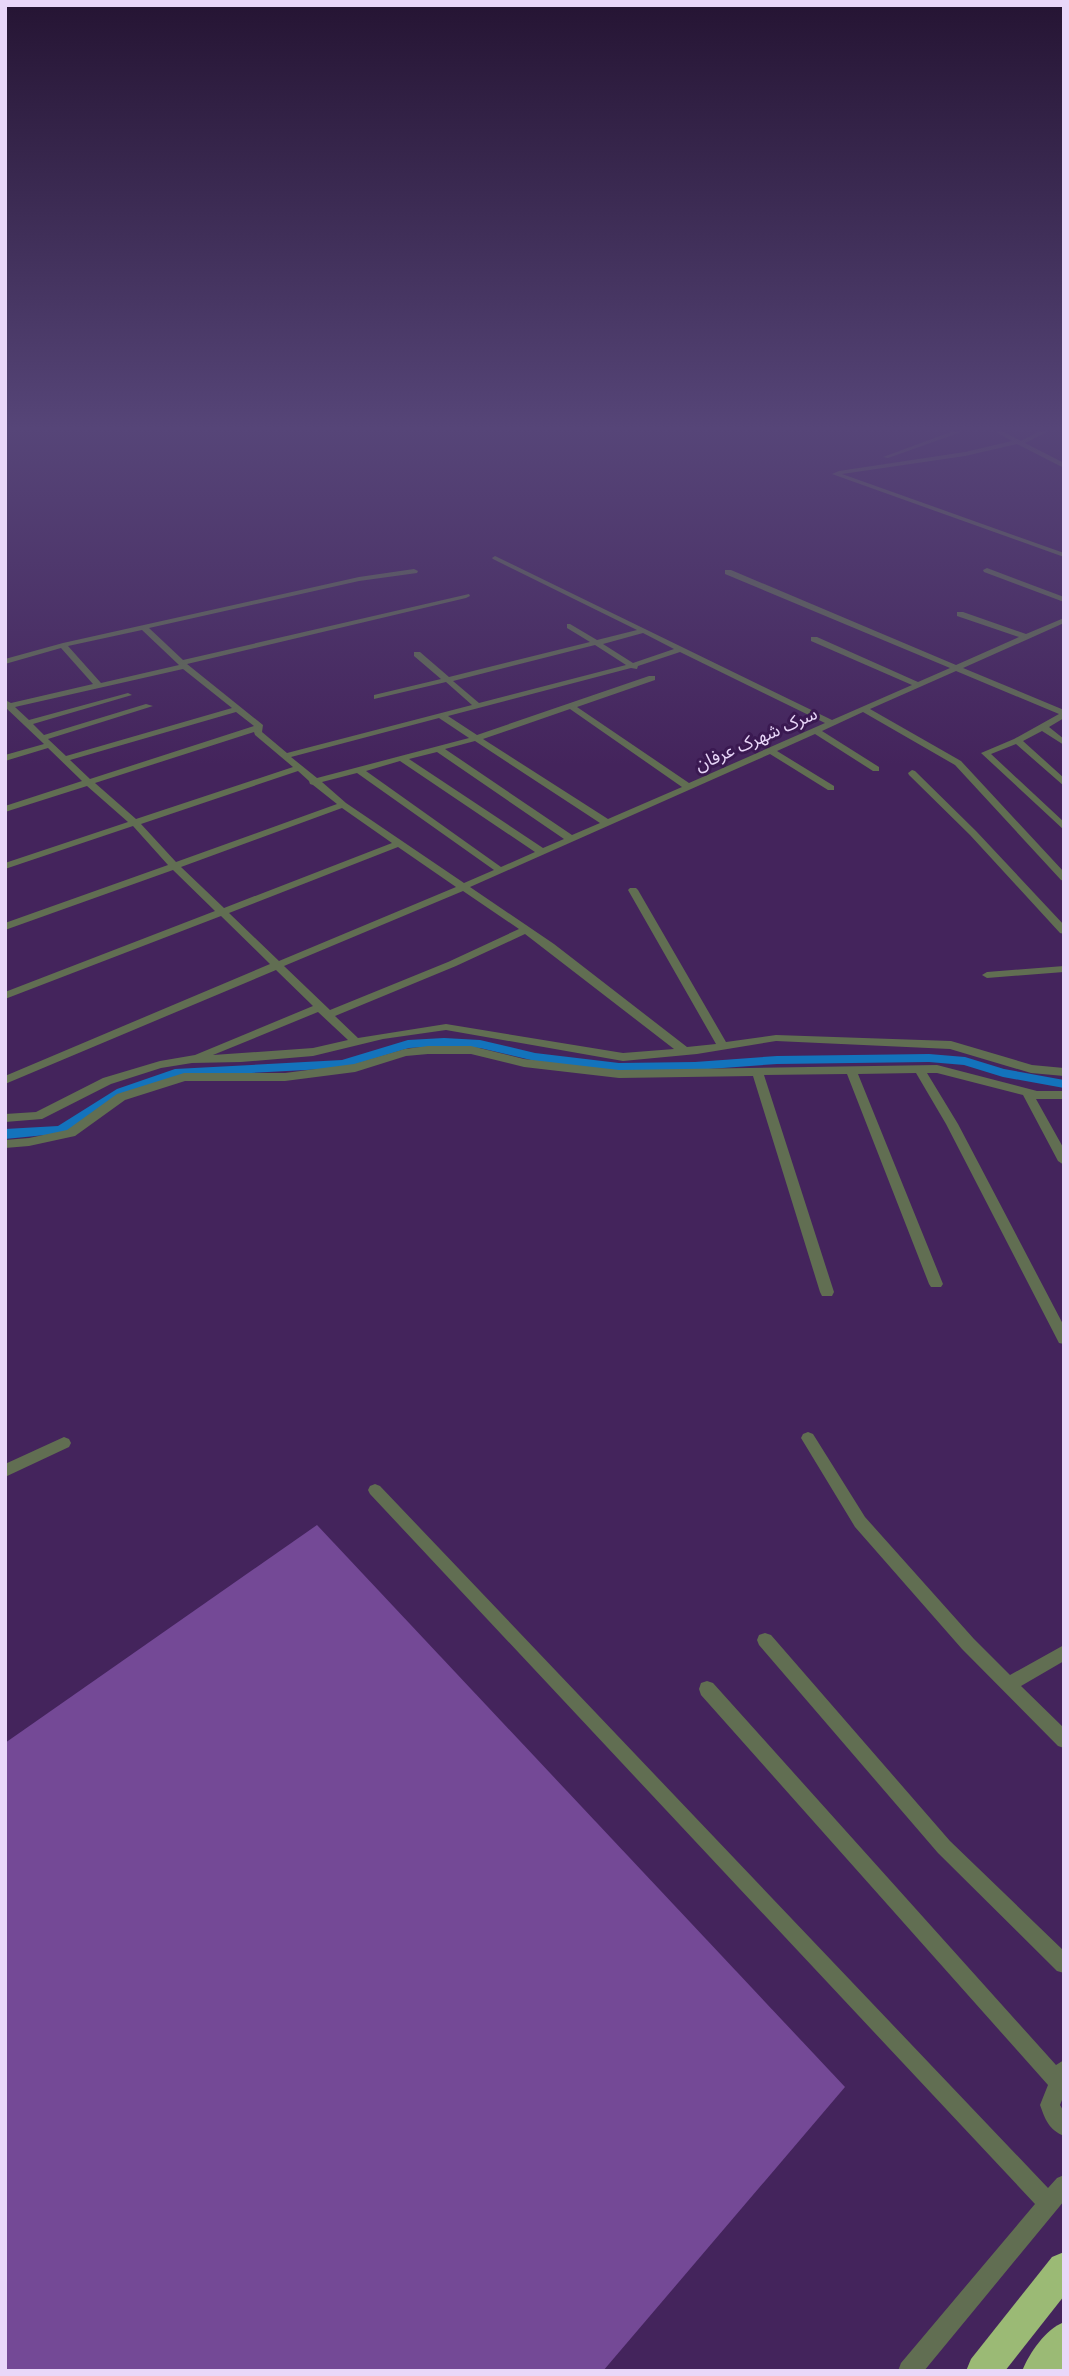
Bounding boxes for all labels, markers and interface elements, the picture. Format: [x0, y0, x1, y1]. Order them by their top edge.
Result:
street label: سرک شهرک عرفان [690, 700, 821, 776]

